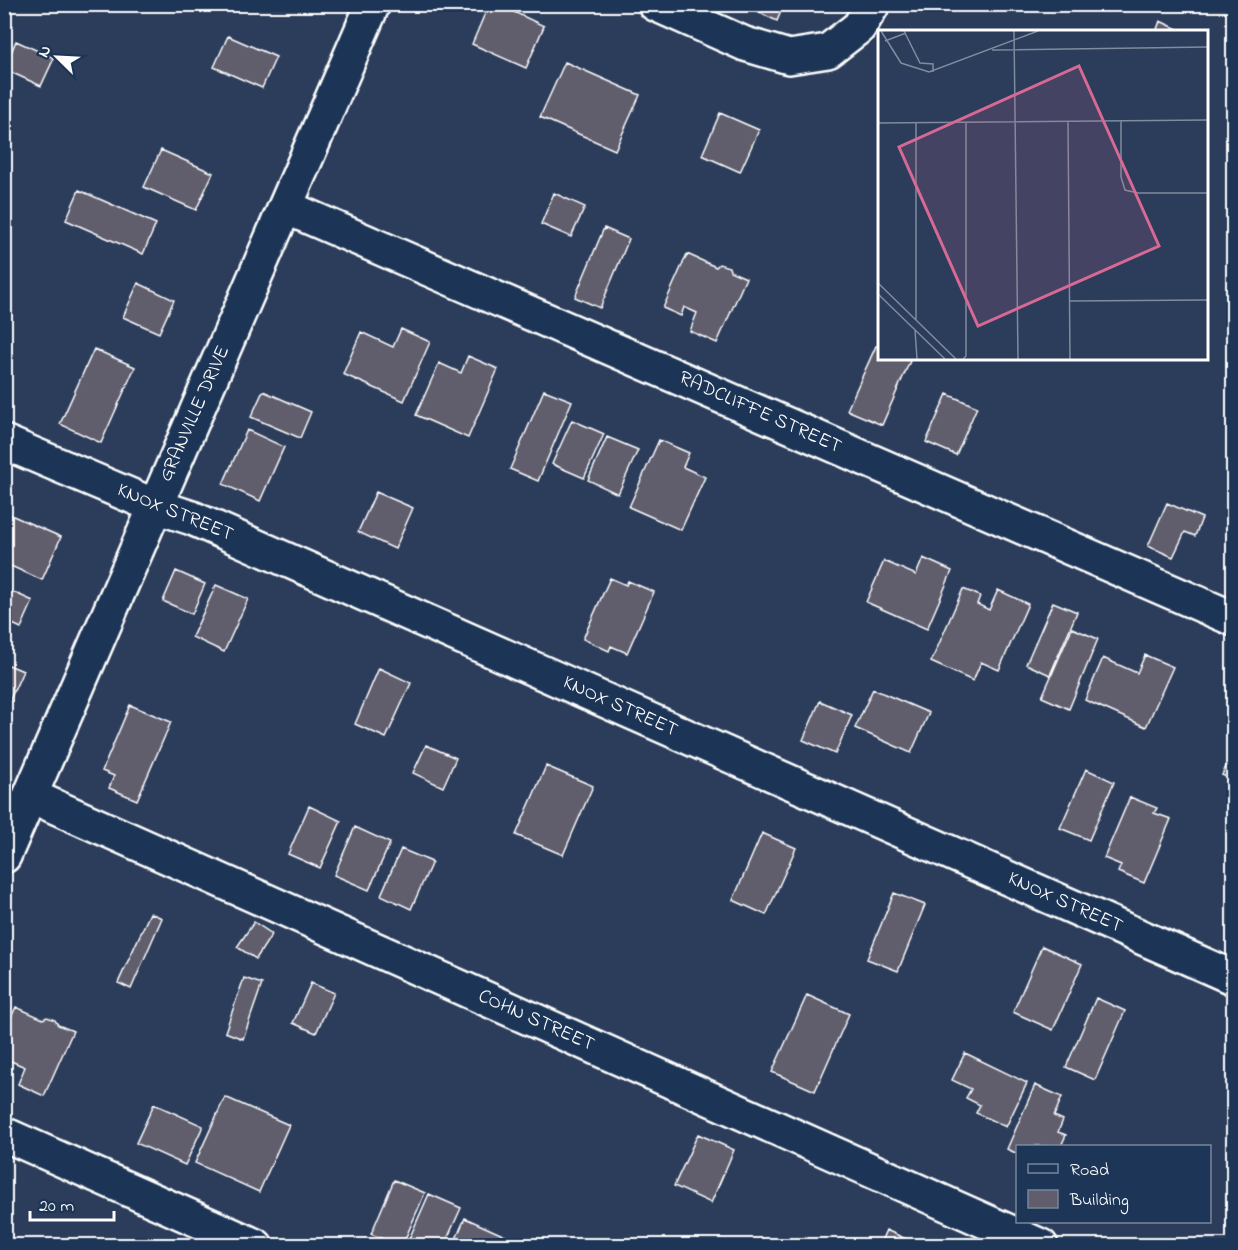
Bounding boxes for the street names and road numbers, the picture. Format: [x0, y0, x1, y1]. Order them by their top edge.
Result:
street label: GRANVILLE DRIVE [152, 341, 238, 487]
street label: RADCLIFFE STREET [674, 364, 846, 462]
street label: KNOX STREET [112, 476, 238, 550]
street label: KNOX STREET [558, 669, 682, 745]
street label: KNOX STREET [1003, 865, 1127, 941]
street label: COHN STREET [473, 982, 599, 1060]

